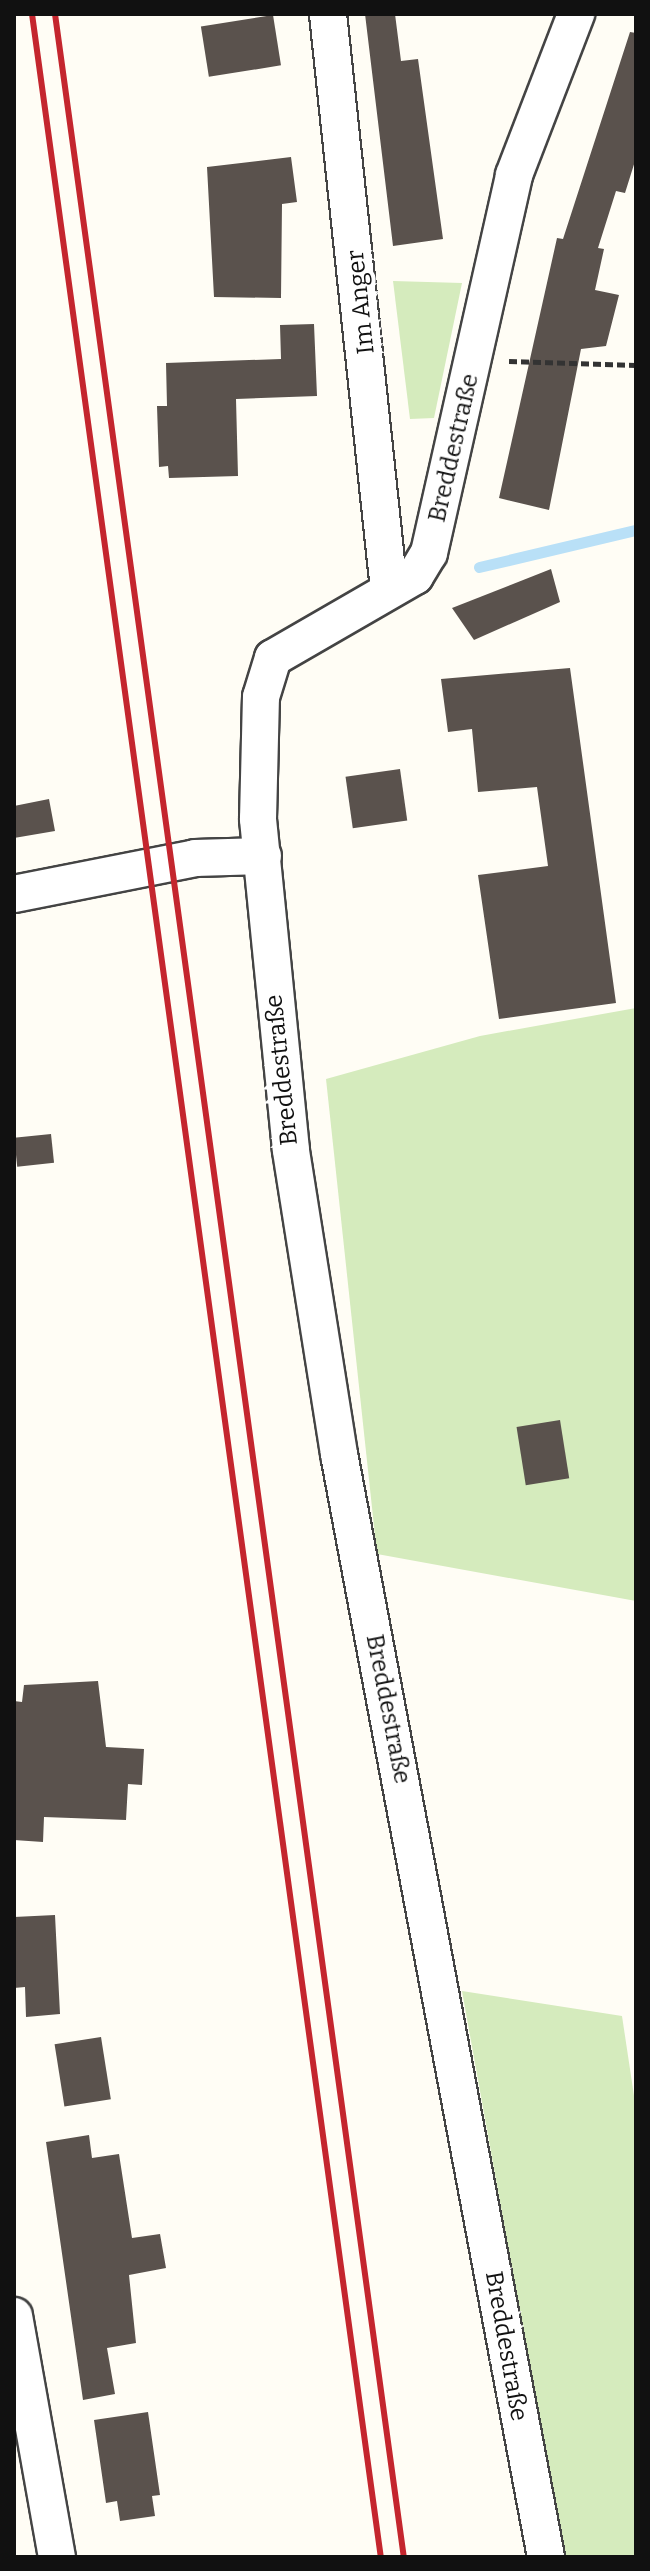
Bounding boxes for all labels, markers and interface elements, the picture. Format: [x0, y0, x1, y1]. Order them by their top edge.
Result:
street label: Im Anger [341, 248, 381, 356]
street label: Breddestraße [423, 371, 485, 525]
street label: Breddestraße [260, 993, 304, 1147]
street label: Breddestraße [359, 1632, 417, 1786]
street label: Breddestraße [479, 2269, 533, 2423]

